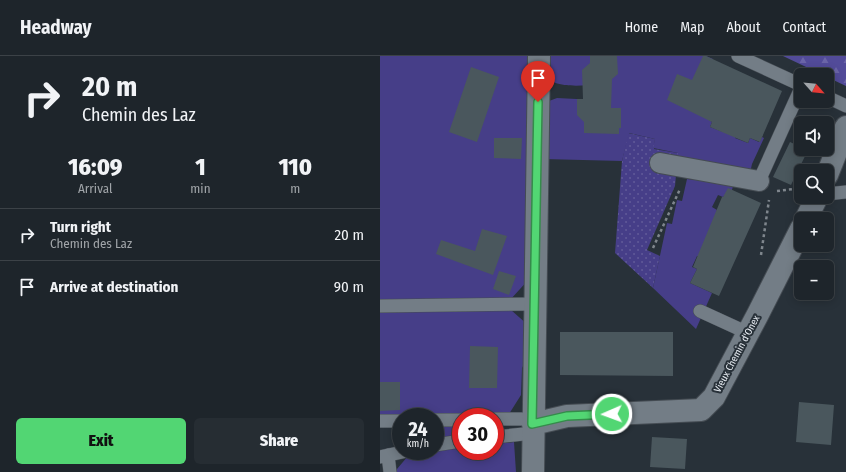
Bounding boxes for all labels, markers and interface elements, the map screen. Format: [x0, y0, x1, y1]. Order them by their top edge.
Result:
text: Headway [20, 16, 92, 39]
text: Home [625, 19, 658, 36]
text: Map [680, 19, 704, 36]
text: About [726, 19, 761, 36]
text: Contact [783, 19, 826, 36]
pin [521, 61, 555, 102]
icon: arrive [527, 67, 549, 89]
north arrow [794, 68, 834, 108]
map controls [794, 68, 834, 300]
text: 20 m [82, 70, 137, 103]
icon: right [16, 72, 68, 124]
text: Chemin des Laz [82, 104, 196, 126]
button: sound [794, 116, 834, 156]
text: 16:09 [68, 153, 122, 181]
text: 1 [195, 153, 206, 181]
text: 110 [278, 153, 312, 181]
button: search [794, 164, 834, 204]
text: Arrival [78, 181, 112, 196]
text: min [190, 181, 210, 196]
text: m [290, 181, 300, 196]
button: + [794, 212, 834, 252]
text: Turn right [50, 218, 111, 236]
icon: right [16, 224, 38, 246]
text: 20 m [335, 226, 364, 244]
text: Chemin des Laz [50, 236, 132, 251]
button: − [794, 260, 834, 300]
icon: arrive [16, 276, 38, 298]
text: Arrive at destination [50, 278, 178, 296]
text: 90 m [334, 278, 364, 296]
street label: Vieux Chemin d'Onex [712, 313, 763, 395]
position arrow [591, 393, 633, 435]
speed limit sign: 30 [452, 408, 504, 460]
text: 24 [408, 417, 428, 441]
button: Exit [16, 418, 186, 464]
button: Share [194, 418, 364, 464]
text: km/h [407, 438, 429, 450]

